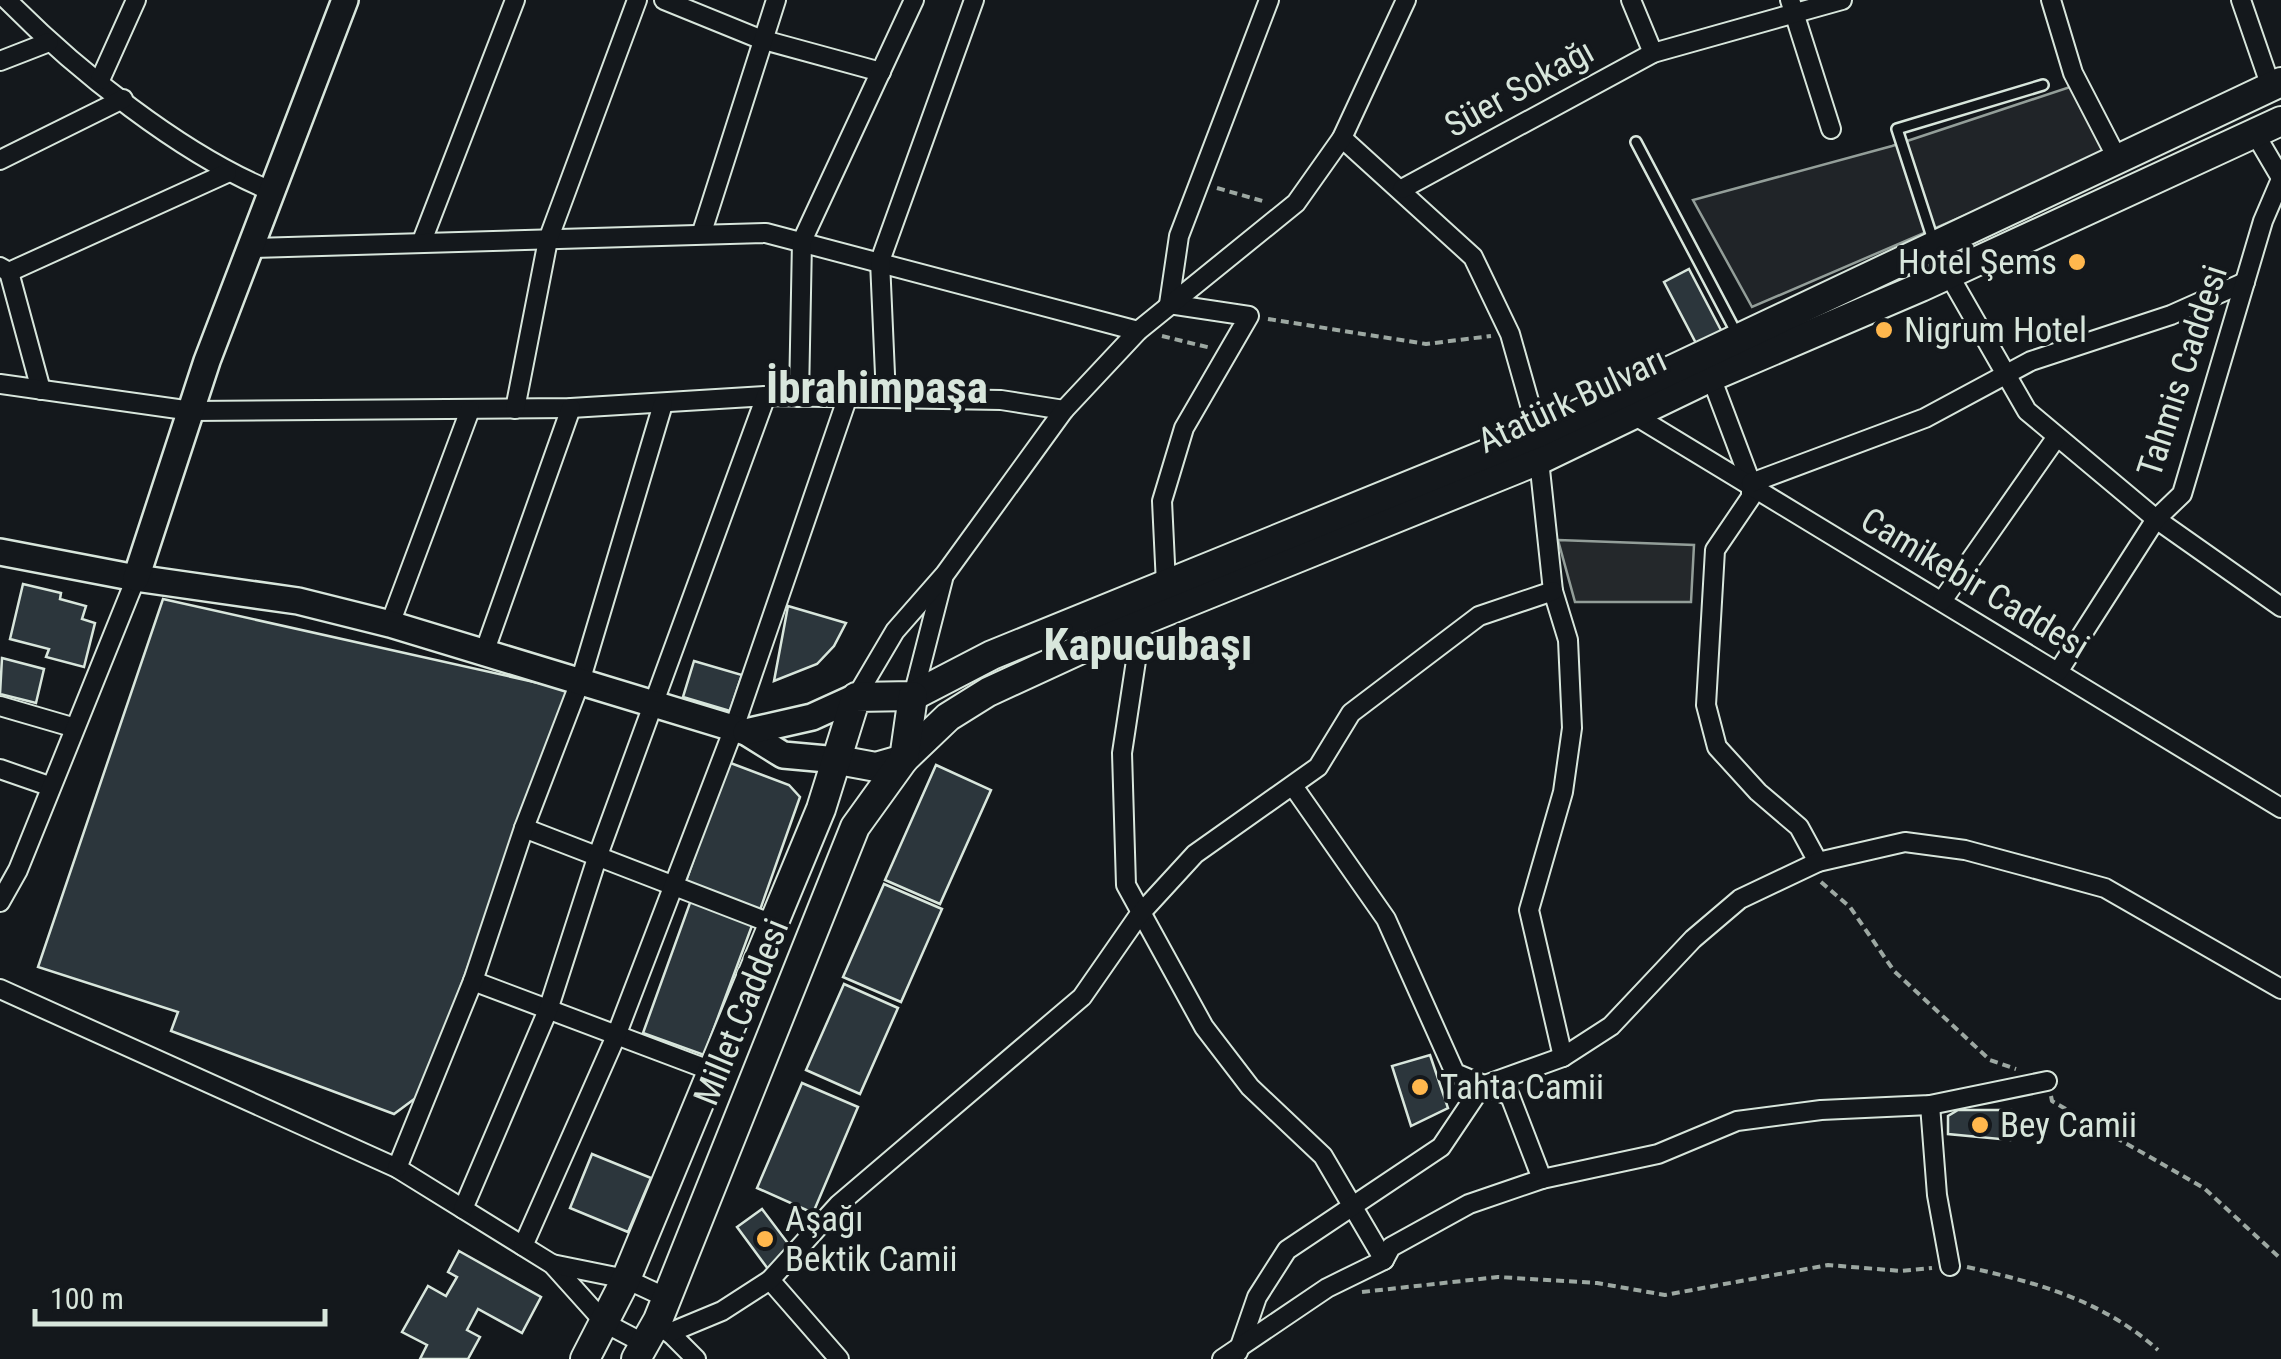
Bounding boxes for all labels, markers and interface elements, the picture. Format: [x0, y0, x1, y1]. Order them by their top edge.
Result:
street label: Süer Sokağı [1438, 31, 1601, 146]
place label: Hotel Şems [1898, 242, 2057, 283]
marker: Hotel Şems [2066, 251, 2088, 273]
street label: Tahmis Caddesi [2129, 260, 2236, 482]
place label: Nigrum Hotel [1904, 310, 2087, 351]
marker: Nigrum Hotel [1873, 319, 1895, 341]
street label: Atatürk Bulvarı [1471, 339, 1673, 462]
district label: İbrahimpaşa [766, 361, 988, 414]
street label: Camikebir Caddesi [1853, 499, 2096, 668]
district label: Kapucubaşı [1043, 618, 1253, 671]
street label: Millet Caddesi [686, 913, 797, 1111]
place label: Tahta Camii [1440, 1067, 1604, 1108]
marker: Tahta Camii [1409, 1076, 1431, 1098]
place label: Bey Camii [2000, 1105, 2137, 1146]
marker: Bey Camii [1969, 1114, 1991, 1136]
place label: Aşağı Bektik Camii [785, 1199, 958, 1280]
marker: Aşağı Bektik Camii [754, 1228, 776, 1250]
scale bar [35, 1264, 325, 1326]
text: 100 m [50, 1281, 124, 1316]

